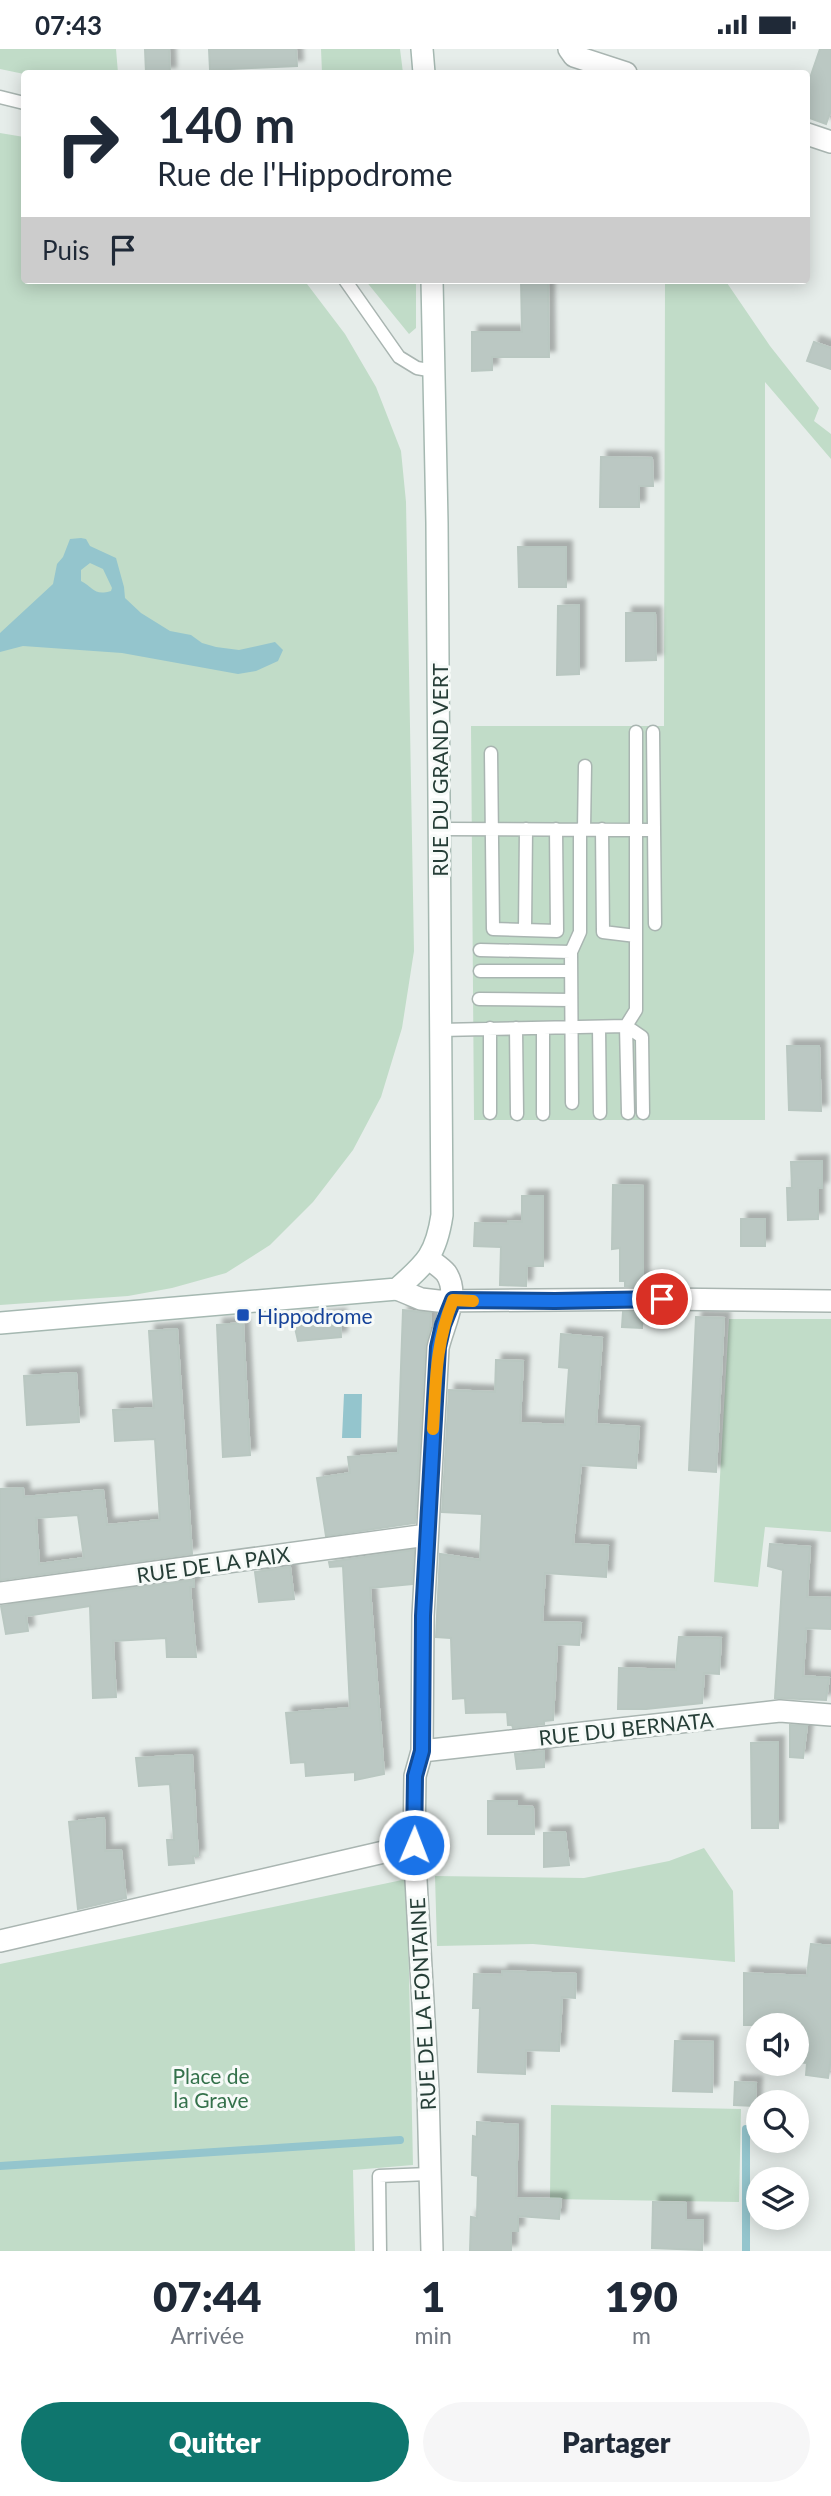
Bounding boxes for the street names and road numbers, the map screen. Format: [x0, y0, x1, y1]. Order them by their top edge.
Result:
street label: RUE DU GRAND VERT [427, 663, 452, 877]
street label: RUE DE LA PAIX [135, 1541, 292, 1587]
street label: RUE DU BERNATA [537, 1706, 715, 1750]
street label: RUE DE LA FONTAINE [404, 1897, 440, 2111]

